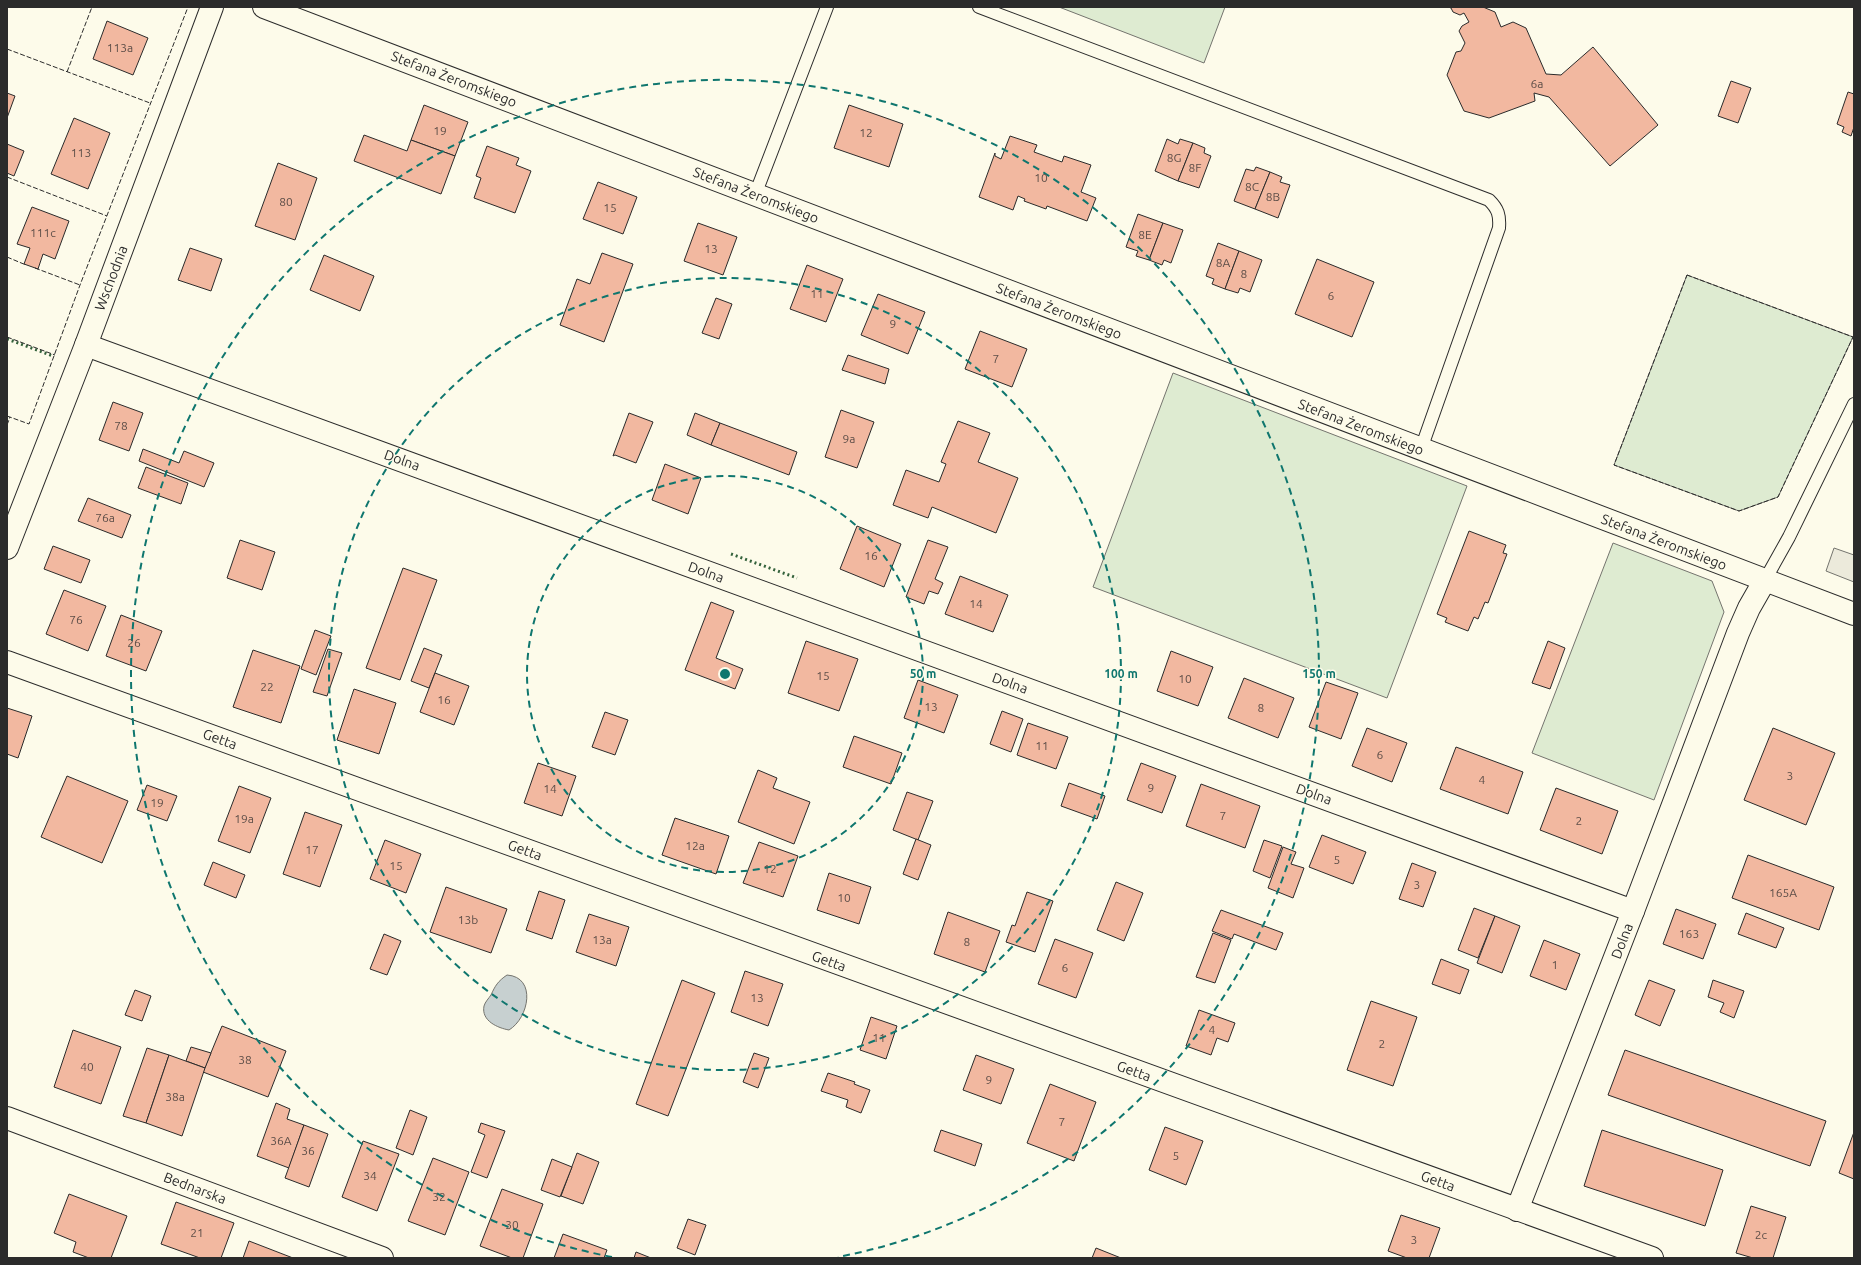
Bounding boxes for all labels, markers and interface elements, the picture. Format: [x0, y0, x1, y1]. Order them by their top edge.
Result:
house number: 113a [107, 41, 133, 54]
street label: Stefana Żeromskiego [389, 48, 519, 110]
house number: 6a [1531, 77, 1543, 90]
house number: 19 [433, 124, 447, 137]
house number: 12 [859, 126, 873, 139]
house number: 113 [71, 146, 91, 159]
house number: 8G [1167, 151, 1181, 164]
house number: 8F [1188, 161, 1202, 174]
street label: Stefana Żeromskiego [691, 164, 821, 226]
house number: 10 [1034, 171, 1048, 184]
house number: 8C [1245, 180, 1260, 193]
house number: 8B [1266, 190, 1280, 203]
house number: 80 [279, 195, 293, 208]
house number: 15 [603, 201, 617, 214]
house number: 111c [30, 226, 56, 239]
house number: 8E [1138, 228, 1152, 241]
house number: 13 [704, 242, 718, 255]
street label: Wschodnia [91, 243, 131, 313]
house number: 8A [1216, 256, 1230, 269]
house number: 8 [1241, 267, 1248, 280]
street label: Stefana Żeromskiego [994, 280, 1124, 342]
house number: 11 [810, 287, 824, 300]
house number: 6 [1328, 289, 1335, 302]
house number: 9 [890, 317, 896, 330]
house number: 7 [993, 352, 999, 365]
street label: Stefana Żeromskiego [1296, 396, 1426, 458]
house number: 78 [114, 419, 128, 432]
house number: 9a [843, 432, 855, 445]
street label: Dolna [382, 446, 422, 474]
house number: 76a [95, 511, 115, 524]
street label: Stefana Żeromskiego [1599, 511, 1729, 573]
house number: 16 [864, 549, 878, 562]
street label: Dolna [686, 558, 726, 586]
house number: 14 [969, 597, 983, 610]
house number: 76 [69, 613, 83, 626]
house number: 26 [127, 636, 141, 649]
centre of rings [718, 667, 732, 681]
text: 50 m [910, 667, 936, 680]
text: 100 m [1104, 667, 1138, 680]
text: 150 m [1302, 667, 1336, 680]
house number: 15 [816, 669, 830, 682]
street label: Dolna [990, 669, 1030, 697]
house number: 10 [1178, 672, 1192, 685]
house number: 22 [260, 680, 274, 693]
house number: 16 [437, 693, 451, 706]
house number: 13 [924, 700, 938, 713]
house number: 8 [1258, 701, 1265, 714]
street label: Getta [201, 725, 239, 753]
house number: 11 [1035, 739, 1049, 752]
house number: 6 [1377, 748, 1384, 761]
house number: 3 [1787, 769, 1793, 782]
house number: 4 [1479, 773, 1486, 786]
street label: Dolna [1294, 780, 1334, 808]
house number: 9 [1148, 781, 1154, 794]
house number: 14 [543, 782, 557, 795]
house number: 19 [150, 796, 164, 809]
house number: 7 [1220, 809, 1226, 822]
house number: 19a [234, 812, 254, 825]
house number: 2 [1576, 814, 1582, 827]
street label: Getta [506, 836, 544, 864]
house number: 12a [685, 839, 705, 852]
house number: 17 [305, 843, 319, 856]
house number: 5 [1334, 853, 1340, 866]
house number: 15 [389, 859, 403, 872]
house number: 12 [763, 862, 777, 875]
house number: 3 [1414, 878, 1420, 891]
house number: 165A [1769, 886, 1797, 899]
house number: 10 [837, 891, 851, 904]
house number: 13b [458, 913, 478, 926]
street label: Dolna [1608, 921, 1636, 961]
house number: 163 [1679, 927, 1699, 940]
house number: 13a [592, 933, 612, 946]
house number: 8 [964, 935, 971, 948]
street label: Getta [810, 947, 848, 975]
house number: 1 [1552, 958, 1558, 971]
house number: 6 [1062, 961, 1069, 974]
house number: 13 [750, 991, 764, 1004]
house number: 4 [1209, 1023, 1216, 1036]
house number: 11 [872, 1031, 886, 1044]
house number: 2 [1379, 1037, 1385, 1050]
house number: 38 [238, 1053, 252, 1066]
street label: Getta [1115, 1057, 1153, 1085]
house number: 40 [80, 1060, 94, 1073]
house number: 9 [986, 1073, 992, 1086]
house number: 38a [165, 1090, 185, 1103]
house number: 7 [1059, 1115, 1065, 1128]
house number: 36A [270, 1134, 292, 1147]
house number: 36 [301, 1144, 315, 1157]
house number: 5 [1173, 1149, 1179, 1162]
street label: Getta [1419, 1167, 1457, 1195]
street label: Bednarska [161, 1169, 229, 1207]
house number: 34 [363, 1169, 377, 1182]
house number: 32 [432, 1190, 446, 1203]
house number: 30 [505, 1218, 519, 1231]
house number: 21 [190, 1226, 204, 1239]
house number: 2c [1755, 1228, 1768, 1241]
house number: 3 [1411, 1233, 1417, 1246]

